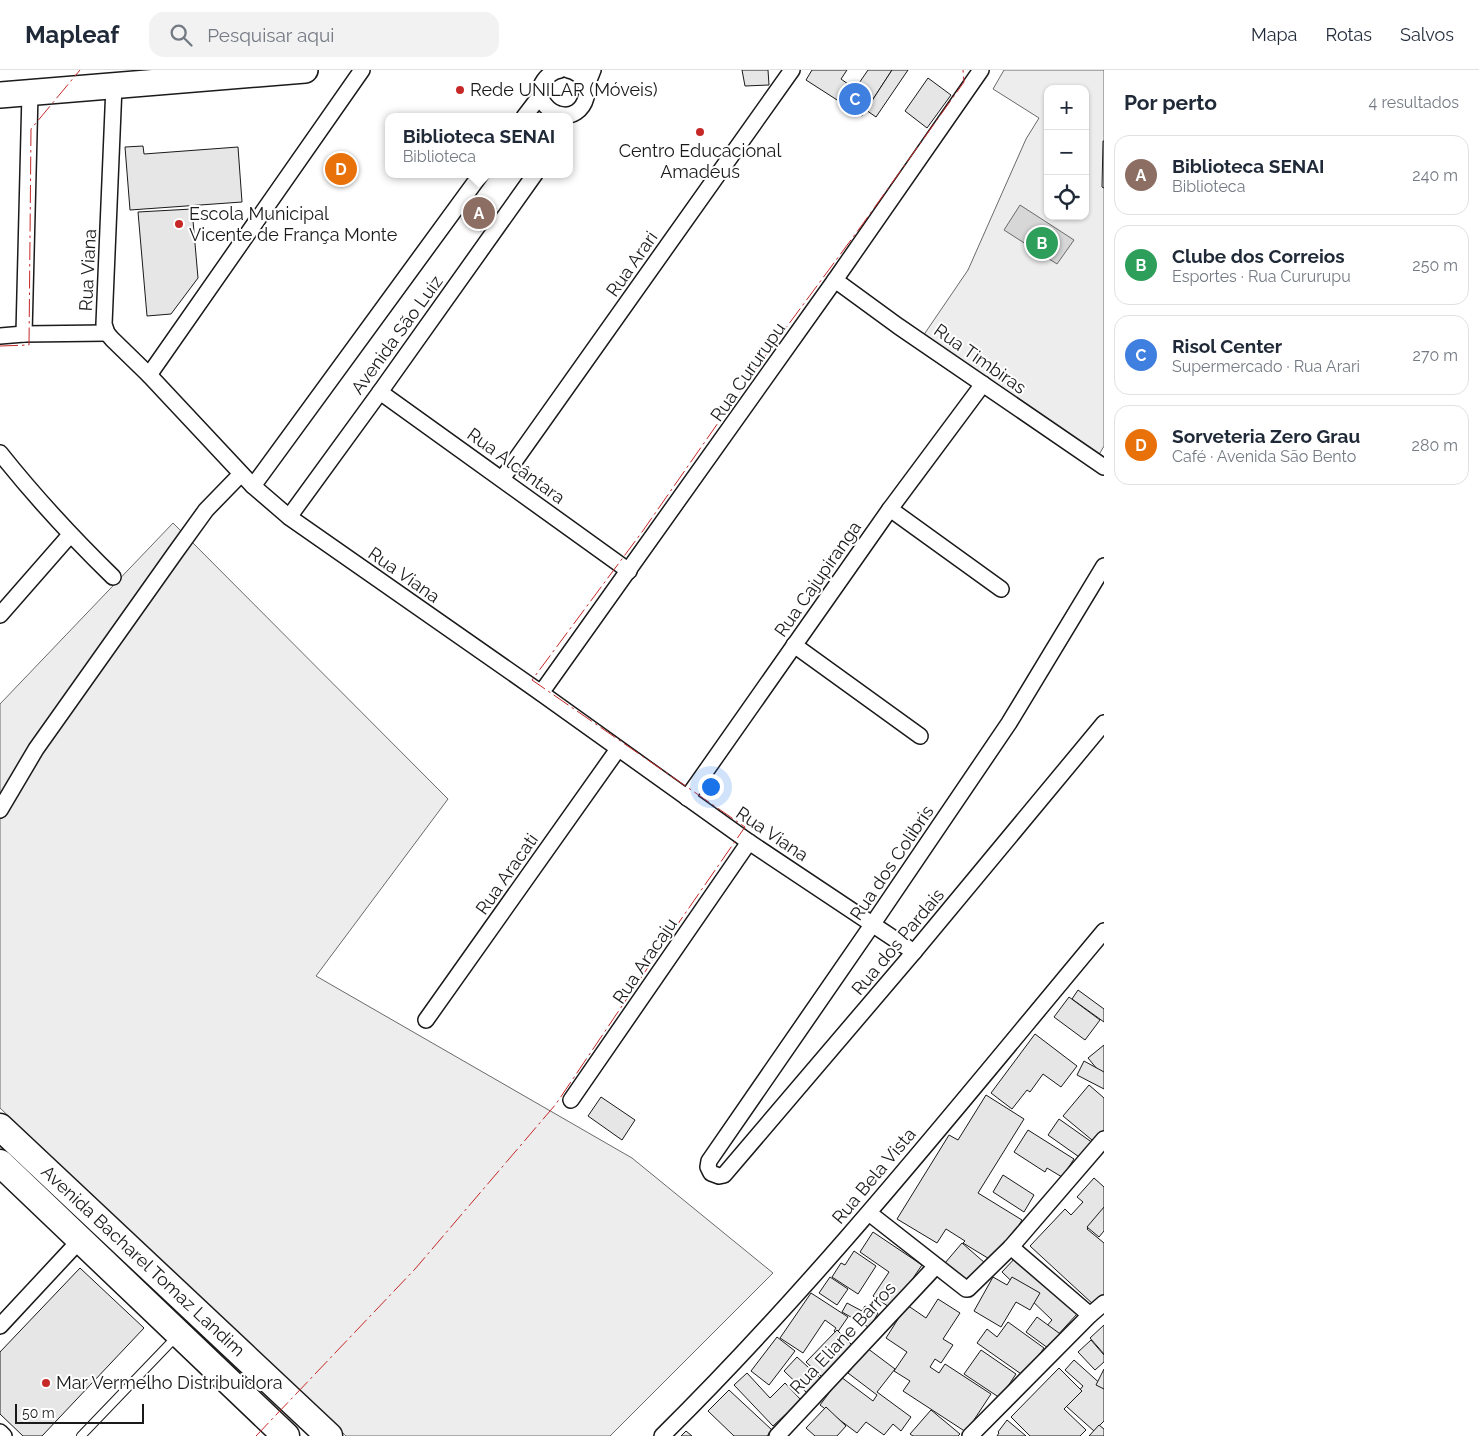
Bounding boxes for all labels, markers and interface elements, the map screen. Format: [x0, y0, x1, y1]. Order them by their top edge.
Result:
search box [149, 12, 499, 57]
text: Mapleaf [25, 20, 119, 49]
icon: search [167, 21, 195, 49]
text: Pesquisar aqui [207, 24, 334, 46]
text: Mapa [1251, 24, 1297, 45]
text: Rotas [1325, 24, 1372, 45]
text: Salvos [1400, 24, 1454, 45]
place label: Rede UNILAR (Móveis) [470, 79, 658, 100]
pin: C [839, 80, 871, 118]
marker: Rede UNILAR (Móveis) [454, 84, 466, 96]
map controls [1044, 85, 1089, 220]
button: + [1044, 85, 1089, 130]
text: Por perto [1124, 90, 1217, 115]
text: 4 resultados [1369, 93, 1459, 112]
popup [385, 113, 573, 178]
text: Biblioteca SENAI [403, 125, 555, 147]
marker: Centro Educacional Amadeus [694, 126, 706, 138]
button: − [1044, 130, 1089, 175]
place label: Centro Educacional Amadeus [619, 140, 781, 182]
text: Biblioteca [403, 147, 476, 166]
pin: D [325, 150, 357, 188]
text: Biblioteca SENAI [1172, 155, 1325, 177]
text: A [1136, 166, 1146, 185]
text: 240 m [1412, 166, 1458, 185]
button: locate [1044, 175, 1089, 220]
text: Biblioteca [1172, 177, 1245, 196]
pin: A [463, 194, 495, 232]
place label: Escola Municipal Vicente de França Monte [189, 203, 398, 245]
marker: Escola Municipal Vicente de França Monte [173, 218, 185, 230]
pin: B [1026, 224, 1058, 262]
street label: Rua Arari [602, 227, 662, 300]
street label: Rua Viana [75, 228, 100, 312]
text: Clube dos Correios [1172, 245, 1345, 267]
text: B [1136, 256, 1146, 275]
text: 250 m [1412, 256, 1458, 275]
text: Esportes · Rua Cururupu [1172, 267, 1351, 286]
street label: Avenida São Luiz [347, 271, 447, 398]
street label: Rua Cururupu [706, 318, 789, 425]
street label: Rua Timbiras [930, 319, 1031, 398]
text: Risol Center [1172, 335, 1282, 357]
text: C [1136, 346, 1146, 365]
text: 270 m [1413, 346, 1458, 365]
text: Supermercado · Rua Arari [1172, 357, 1360, 376]
street label: Rua Alcântara [464, 423, 569, 508]
text: Sorveteria Zero Grau [1172, 425, 1360, 447]
text: D [1135, 436, 1147, 455]
text: 280 m [1412, 436, 1458, 455]
text: Café · Avenida São Bento [1172, 447, 1356, 466]
street label: Rua Cajupiranga [770, 517, 865, 641]
street label: Rua Viana [365, 542, 444, 607]
your location [698, 774, 724, 800]
street label: Rua dos Colibris [845, 801, 938, 924]
street label: Rua Viana [732, 802, 812, 865]
street label: Rua Aracati [471, 829, 542, 918]
street label: Rua dos Pardais [847, 884, 948, 999]
street label: Rua Aracaju [608, 914, 681, 1008]
street label: Rua Bela Vista [827, 1123, 920, 1228]
street label: Avenida Bacharel Tomaz Landim [37, 1161, 249, 1361]
street label: Rua Eliane Barros [785, 1277, 900, 1398]
place label: Mar Vermelho Distribuidora [56, 1372, 283, 1393]
marker: Mar Vermelho Distribuidora [40, 1377, 52, 1389]
scale bar [15, 1401, 144, 1424]
text: 50 m [22, 1405, 55, 1421]

